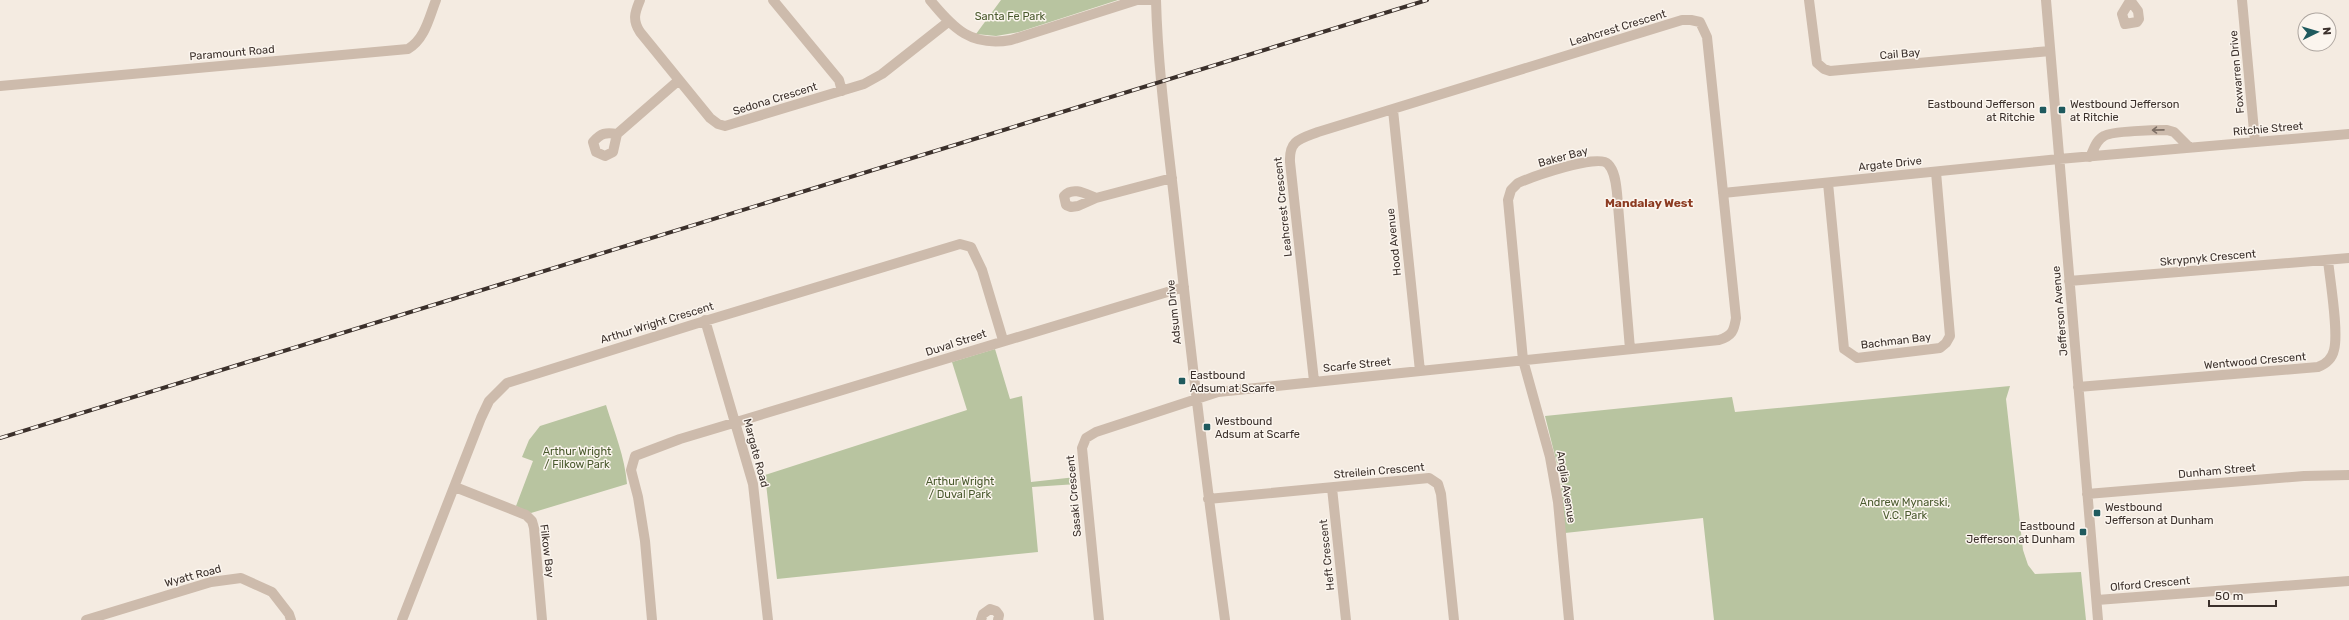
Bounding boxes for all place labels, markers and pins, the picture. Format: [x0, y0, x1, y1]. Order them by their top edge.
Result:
place label: Eastbound Jefferson at Ritchie [1927, 98, 2035, 124]
place label: Westbound Jefferson at Ritchie [2070, 98, 2180, 124]
marker: Eastbound Jefferson at Ritchie [2038, 105, 2048, 115]
marker: Westbound Jefferson at Ritchie [2057, 105, 2067, 115]
place label: Eastbound Adsum at Scarfe [1190, 369, 1275, 395]
marker: Eastbound Adsum at Scarfe [1177, 376, 1187, 386]
place label: Westbound Adsum at Scarfe [1215, 415, 1300, 441]
marker: Westbound Adsum at Scarfe [1202, 422, 1212, 432]
place label: Westbound Jefferson at Dunham [2105, 501, 2214, 527]
marker: Westbound Jefferson at Dunham [2092, 508, 2102, 518]
place label: Eastbound Jefferson at Dunham [1966, 520, 2075, 546]
marker: Eastbound Jefferson at Dunham [2078, 527, 2088, 537]

